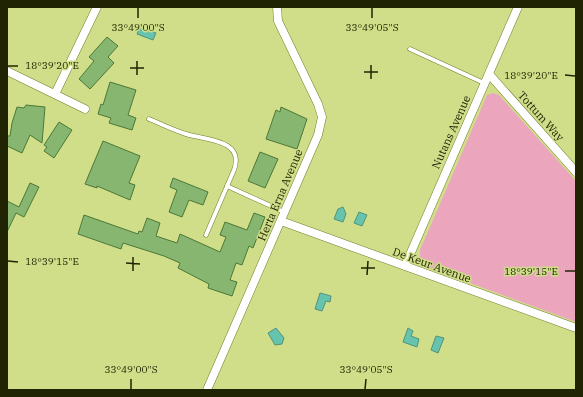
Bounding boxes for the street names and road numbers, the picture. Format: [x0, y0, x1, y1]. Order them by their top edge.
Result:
street label: Tottum Way [515, 88, 567, 144]
street label: Nutans Avenue [429, 93, 473, 171]
street label: Herta Erna Avenue [254, 147, 306, 243]
street label: De Keur Avenue [391, 244, 473, 286]

